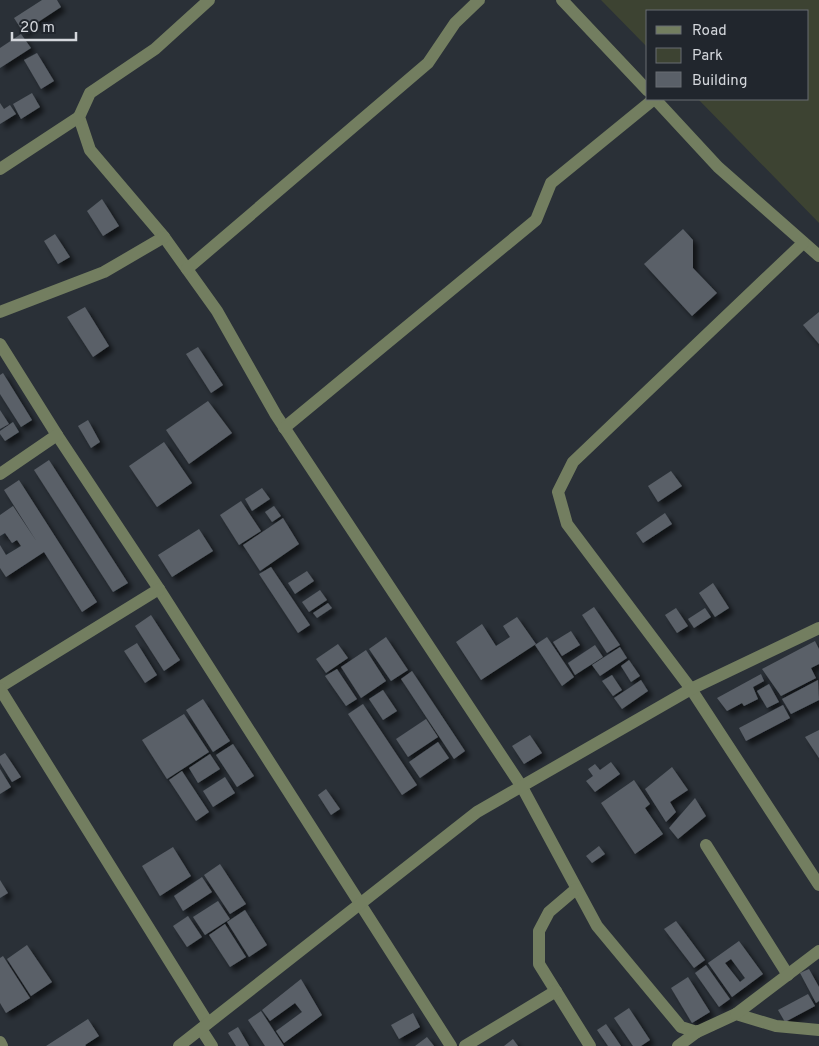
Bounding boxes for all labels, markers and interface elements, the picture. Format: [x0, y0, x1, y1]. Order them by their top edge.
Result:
scale bar [12, 10, 76, 42]
legend [646, 10, 809, 100]
text: 20 m [20, 19, 55, 38]
text: Road [692, 22, 727, 41]
text: Park [692, 47, 723, 66]
text: Building [692, 72, 747, 91]

